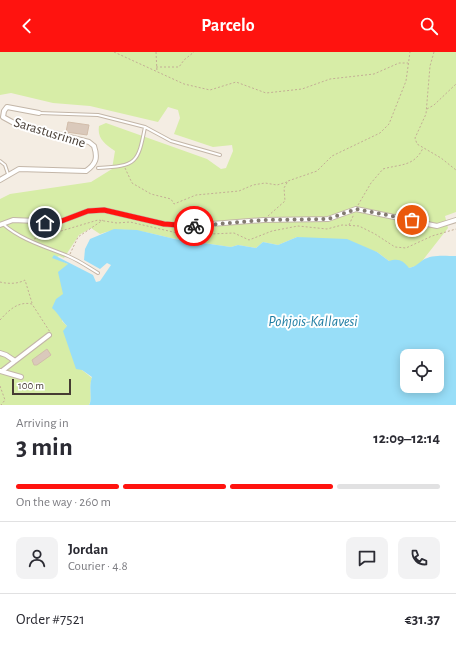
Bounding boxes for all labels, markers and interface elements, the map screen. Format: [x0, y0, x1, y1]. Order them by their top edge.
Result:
icon: back [16, 15, 38, 37]
icon: search [418, 15, 440, 37]
text: Parcelo [201, 17, 255, 35]
street label: Sarastusrinne [12, 115, 87, 150]
pin [395, 203, 429, 237]
pin [28, 206, 62, 240]
courier [174, 206, 214, 246]
icon: bag [401, 209, 423, 231]
icon: home [34, 212, 56, 234]
icon: bike [183, 215, 205, 237]
water label: Pohjois-Kallavesi [268, 314, 358, 329]
map controls [400, 349, 444, 393]
button: locate [400, 349, 444, 393]
scale bar [12, 377, 71, 396]
text: 100 m [18, 380, 44, 391]
text: Arriving in [16, 417, 69, 430]
text: 12:09–12:14 [373, 431, 440, 446]
text: 3 min [16, 434, 73, 460]
text: On the way · 260 m [16, 496, 111, 509]
button: person [16, 537, 58, 579]
button: chat [346, 537, 388, 579]
button: phone [398, 537, 440, 579]
text: Jordan [68, 542, 108, 557]
text: Courier · 4.8 [68, 560, 128, 573]
text: Order #7521 [16, 612, 85, 627]
text: €31.37 [405, 612, 440, 627]

